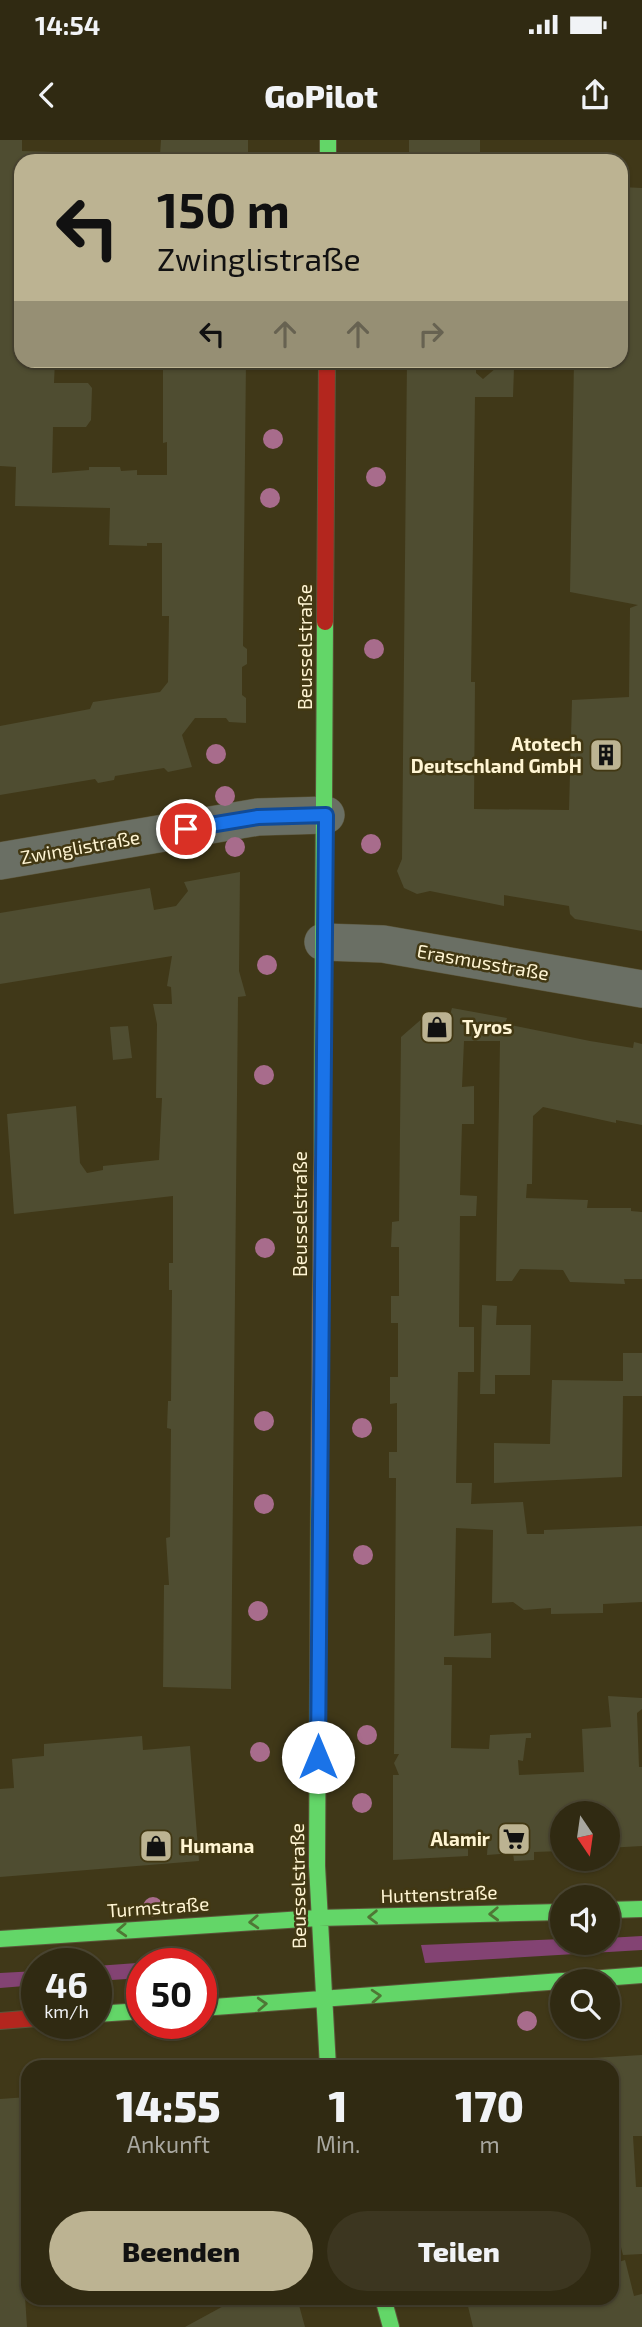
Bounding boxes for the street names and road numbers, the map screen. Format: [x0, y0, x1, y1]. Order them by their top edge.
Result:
street label: Beusselstraße [293, 584, 316, 710]
street label: Zwinglistraße [18, 825, 141, 868]
street label: Erasmusstraße [415, 939, 551, 984]
street label: Beusselstraße [288, 1151, 311, 1277]
street label: Beusselstraße [285, 1823, 310, 1949]
street label: Huttenstraße [380, 1880, 498, 1907]
street label: Turmstraße [106, 1891, 210, 1922]

